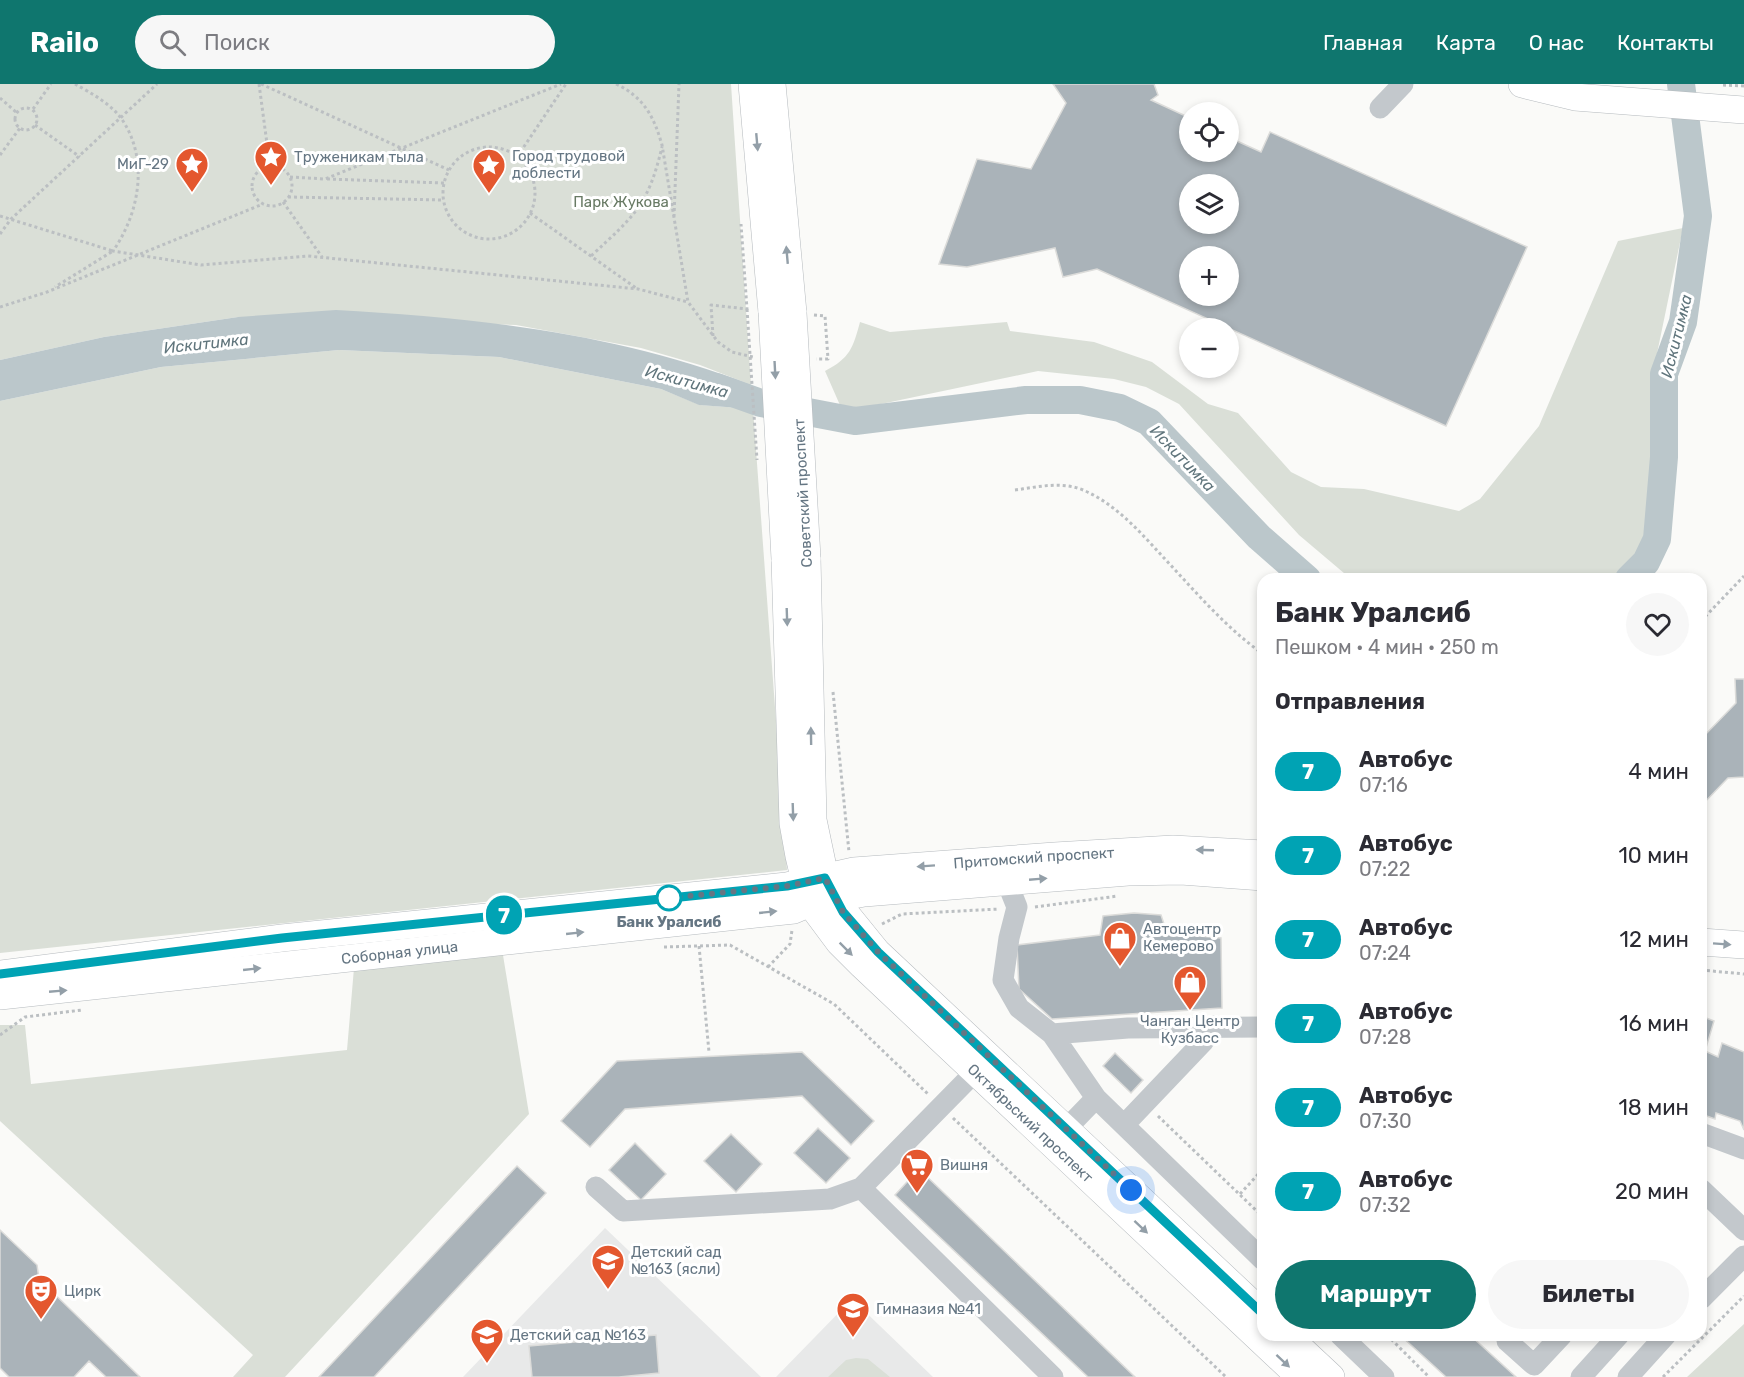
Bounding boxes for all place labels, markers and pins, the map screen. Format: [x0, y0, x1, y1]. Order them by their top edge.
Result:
place icon: Труженикам тыла [253, 139, 289, 186]
place icon: МиГ-29 [174, 146, 210, 193]
place icon: Город трудовой доблести [471, 147, 507, 194]
place label: Город трудовой доблести [512, 147, 625, 182]
place label: Труженикам тыла [294, 148, 424, 166]
place label: МиГ-29 [117, 155, 169, 173]
marker: Банк Уралсиб [656, 885, 682, 911]
place label: Банк Уралсиб [617, 913, 721, 931]
shop icon: Автоцентр Кемерово [1102, 920, 1138, 967]
place label: Автоцентр Кемерово [1143, 920, 1221, 955]
shop icon: Чанган Центр Кузбасс [1172, 964, 1208, 1011]
place label: Чанган Центр Кузбасс [1140, 1012, 1240, 1047]
supermarket icon: Вишня [899, 1147, 935, 1194]
place label: Вишня [940, 1156, 988, 1174]
school or university icon: Детский сад №163 (ясли) [590, 1243, 626, 1290]
place label: Детский сад №163 (ясли) [631, 1243, 722, 1278]
theatre icon: Цирк [23, 1273, 59, 1320]
place label: Цирк [64, 1282, 101, 1300]
school or university icon: Гимназия №41 [835, 1291, 871, 1338]
place label: Гимназия №41 [876, 1300, 981, 1318]
school or university icon: Детский сад №163 [469, 1317, 505, 1364]
place label: Детский сад №163 [510, 1326, 646, 1344]

